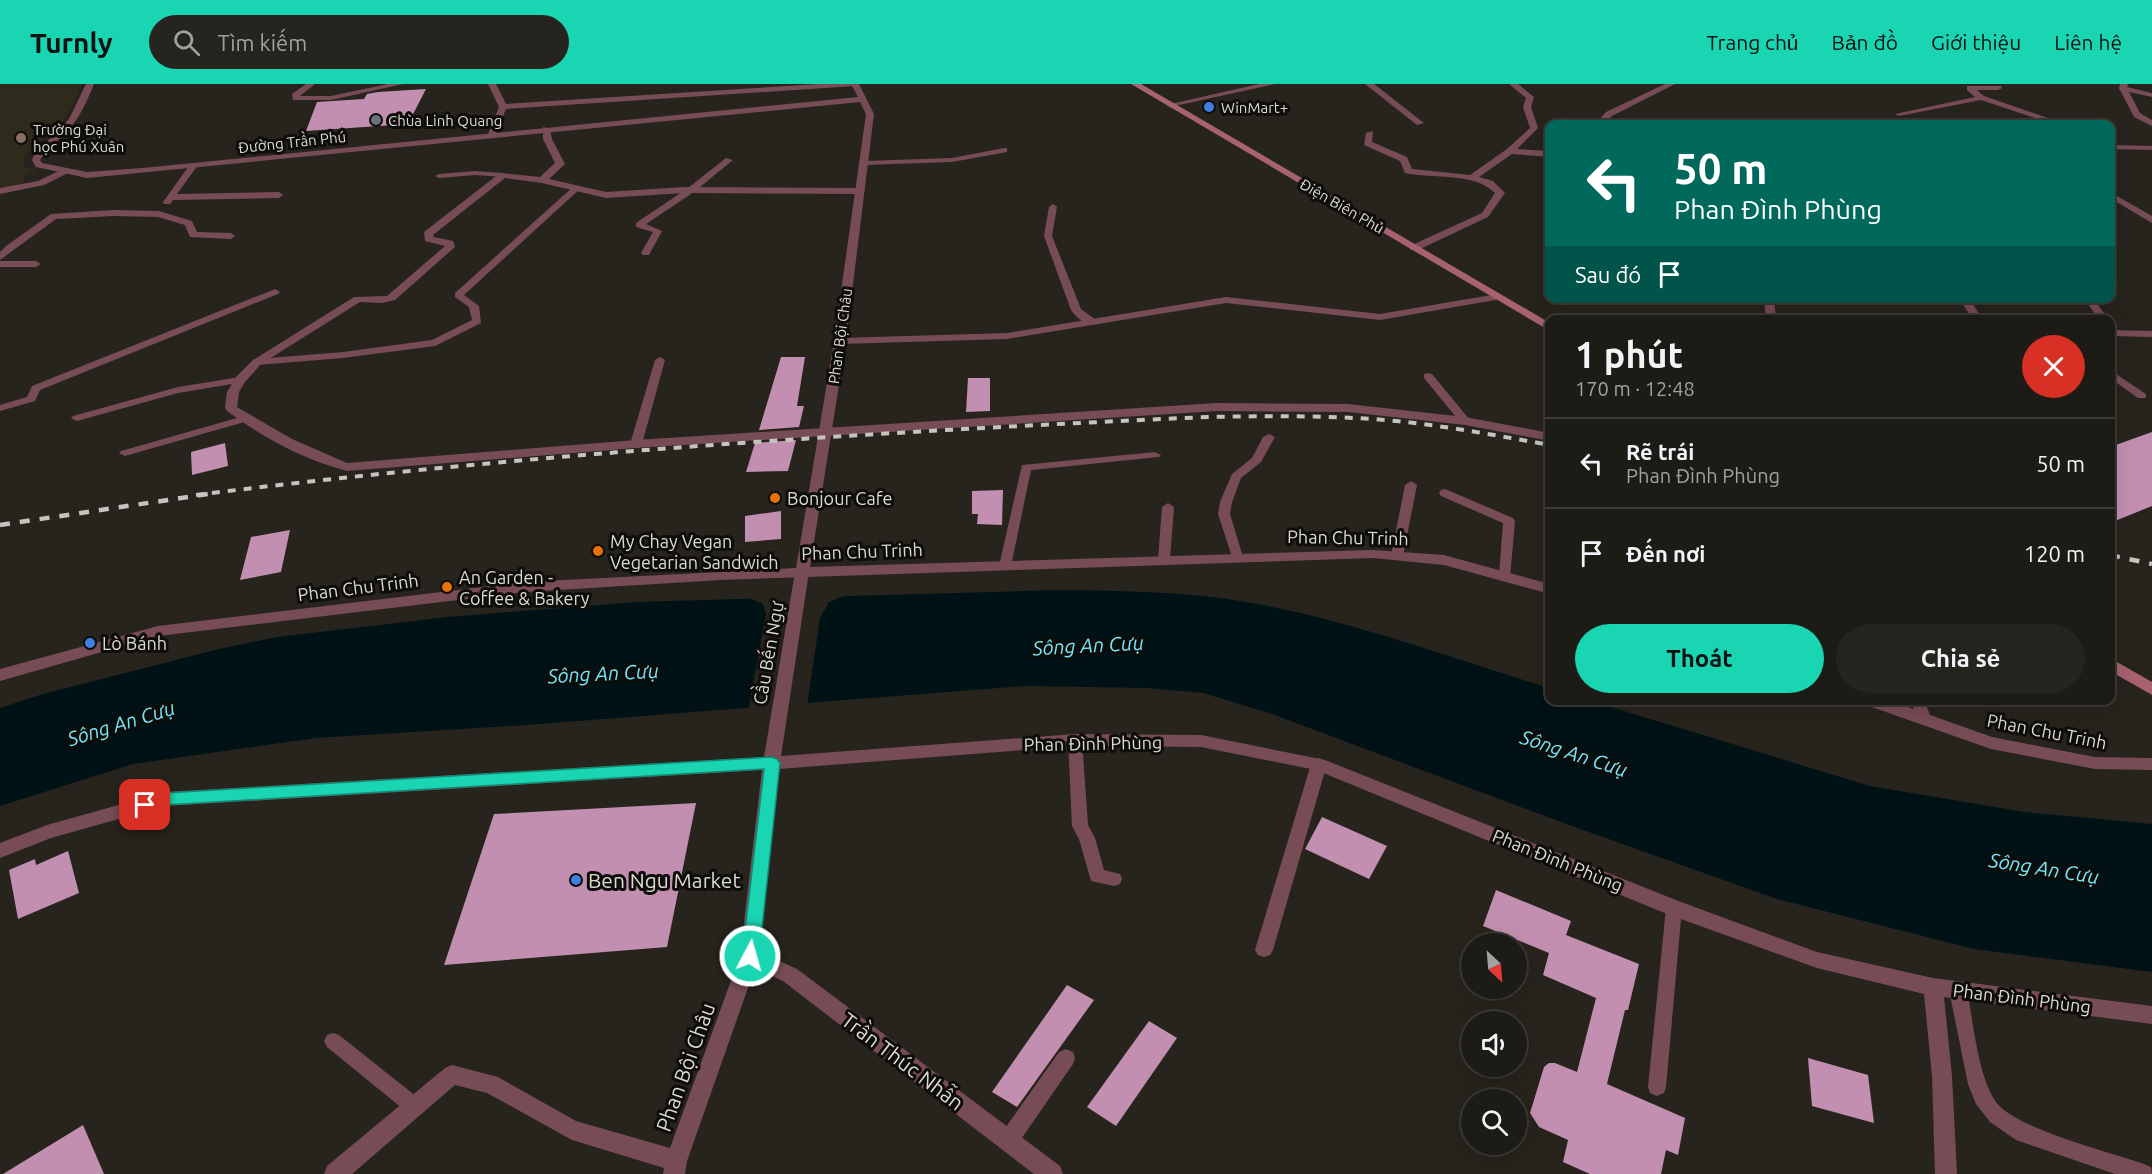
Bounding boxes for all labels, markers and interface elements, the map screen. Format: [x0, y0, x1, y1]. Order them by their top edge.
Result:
search box [149, 15, 569, 69]
icon: search [170, 26, 203, 59]
text: Turnly [30, 27, 113, 58]
text: Tìm kiếm [218, 30, 307, 55]
text: Trang chủ [1707, 30, 1799, 54]
text: Bản đồ [1832, 30, 1898, 54]
text: Giới thiệu [1931, 30, 2021, 54]
text: Liên hệ [2054, 30, 2122, 54]
place label: WinMart+ [1221, 99, 1288, 116]
marker: WinMart+ [1202, 100, 1216, 114]
place label: Chùa Linh Quang [388, 112, 502, 129]
marker: Chùa Linh Quang [369, 113, 383, 127]
place label: Trường Đại học Phú Xuân [33, 121, 124, 155]
street label: Đường Trần Phú [237, 126, 347, 156]
marker: Trường Đại học Phú Xuân [14, 131, 28, 145]
icon: left [1575, 144, 1653, 222]
text: 50 m [1674, 145, 1768, 192]
street label: Điện Biên Phủ [1297, 175, 1387, 237]
text: Phan Đình Phùng [1674, 194, 1882, 224]
icon: arrive [1653, 258, 1686, 291]
text: Sau đó [1575, 262, 1641, 287]
street label: Phan Bội Châu [825, 287, 855, 385]
text: 1 phút [1575, 334, 1683, 375]
button: close [2022, 335, 2085, 398]
text: 170 m · 12:48 [1575, 377, 1695, 400]
text: Rẽ trái [1626, 439, 1694, 464]
icon: left [1575, 447, 1608, 480]
text: 50 m [2036, 451, 2085, 476]
text: Phan Đình Phùng [1626, 464, 1780, 487]
place label: Bonjour Cafe [787, 488, 892, 508]
marker: Bonjour Cafe [768, 491, 782, 505]
street label: Phan Chu Trinh [1287, 526, 1409, 548]
place label: My Chay Vegan Vegetarian Sandwich [610, 531, 779, 572]
icon: arrive [1575, 537, 1608, 570]
street label: Phan Chu Trinh [801, 539, 923, 563]
text: Đến nơi [1626, 541, 1705, 566]
text: 120 m [2024, 541, 2085, 566]
marker: My Chay Vegan Vegetarian Sandwich [591, 544, 605, 558]
place label: An Garden - Coffee & Bakery [459, 567, 590, 608]
street label: Phan Chu Trinh [296, 570, 420, 604]
marker: An Garden - Coffee & Bakery [440, 580, 454, 594]
street label: Cầu Bến Ngự [747, 599, 787, 706]
button: Thoát [1575, 624, 1824, 693]
button: Chia sẻ [1836, 624, 2085, 693]
water label: Sông An Cựu [1031, 631, 1144, 659]
place label: Lò Bánh [102, 633, 167, 653]
marker: Lò Bánh [83, 636, 97, 650]
water label: Sông An Cựu [546, 659, 659, 687]
water label: Sông An Cựu [64, 696, 178, 751]
street label: Phan Chu Trinh [1985, 710, 2109, 752]
water label: Sông An Cựu [1517, 725, 1631, 781]
street label: Phan Đình Phùng [1024, 732, 1162, 754]
pin [119, 779, 170, 830]
icon: arrive [128, 788, 161, 821]
street label: Phan Đình Phùng [1490, 825, 1626, 895]
water label: Sông An Cựu [1986, 848, 2101, 888]
place label: Ben Ngu Market [588, 868, 741, 892]
marker: Ben Ngu Market [569, 873, 583, 887]
position arrow [718, 924, 782, 988]
north arrow [1461, 933, 1527, 999]
map controls [1461, 933, 1527, 1155]
street label: Phan Đình Phùng [1952, 980, 2092, 1016]
street label: Phan Bội Châu [651, 999, 719, 1135]
street label: Trần Thúc Nhẫn [837, 1006, 970, 1115]
button: sound [1461, 1011, 1527, 1077]
button: search [1461, 1089, 1527, 1155]

